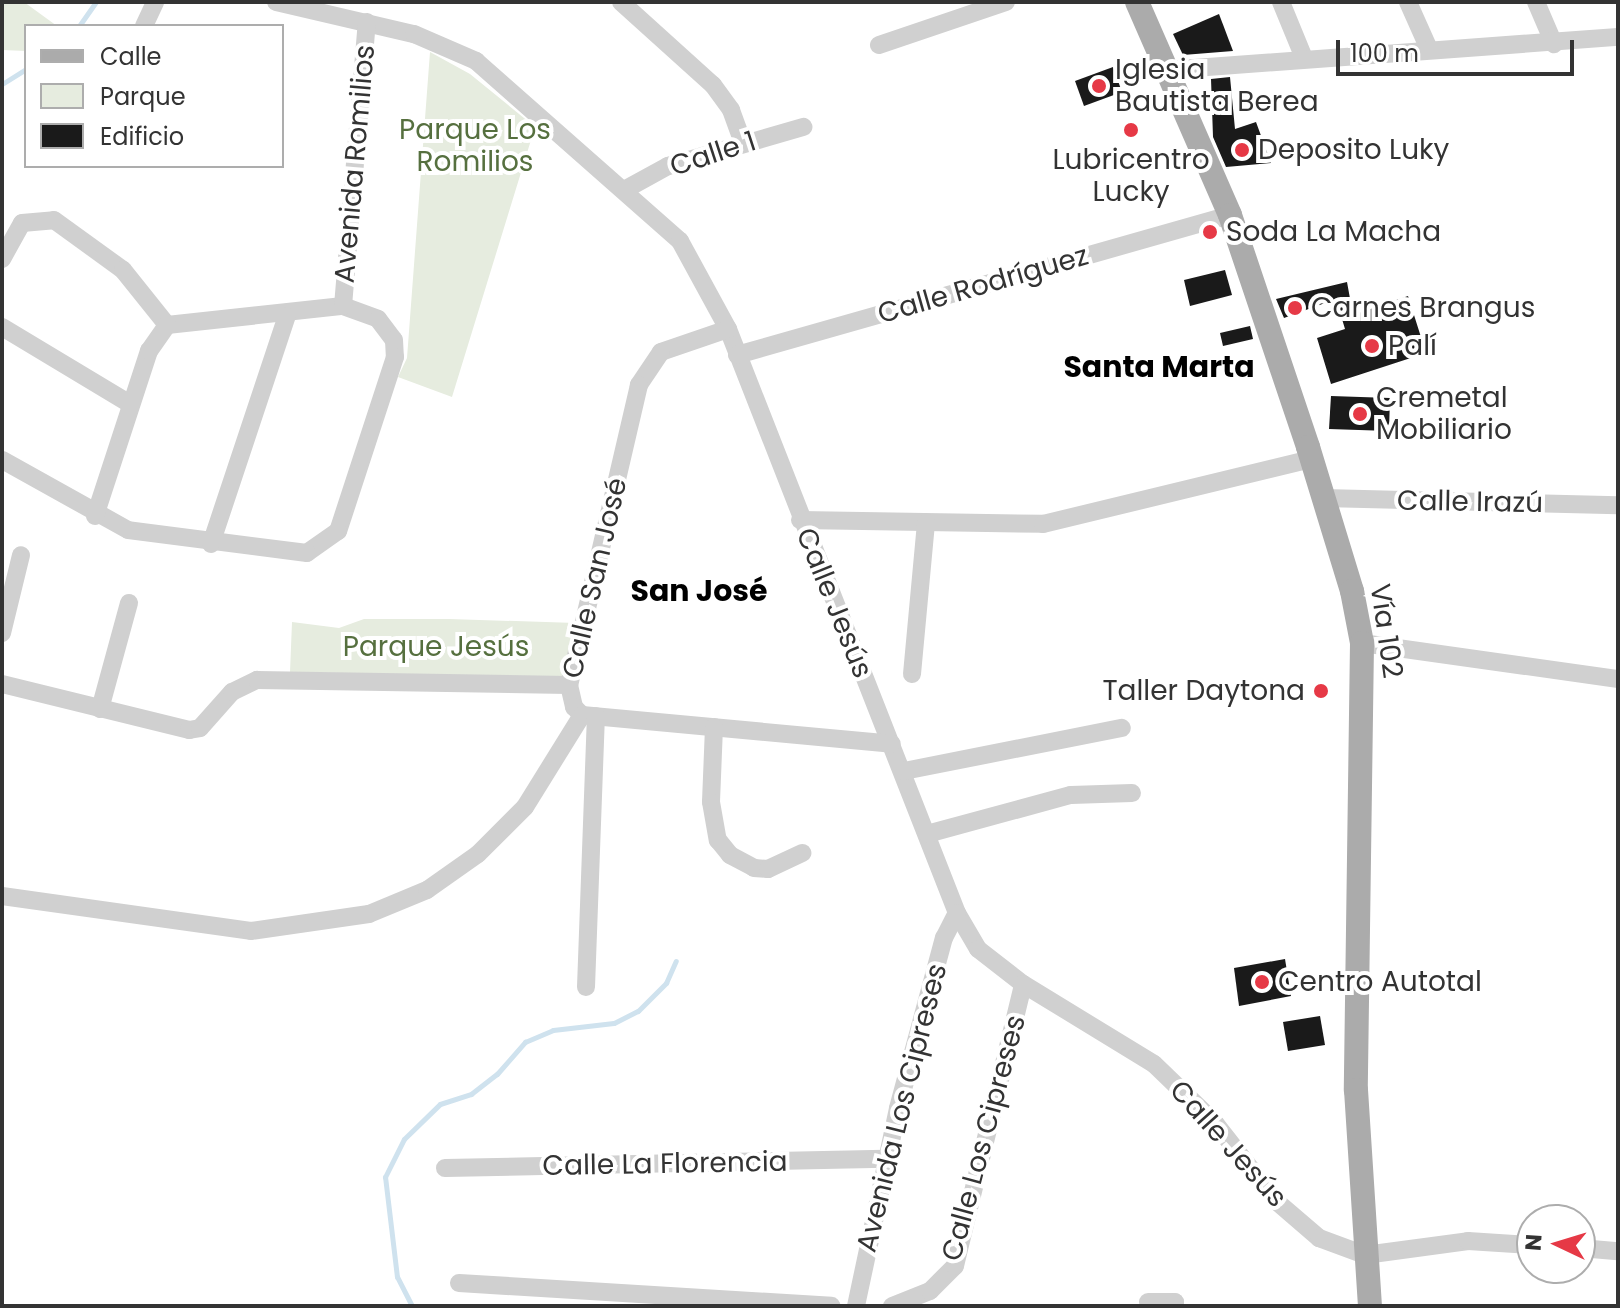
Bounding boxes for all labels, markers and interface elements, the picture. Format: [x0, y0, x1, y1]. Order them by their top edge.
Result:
legend [24, 24, 284, 168]
scale bar [1340, 24, 1578, 74]
text: 100 m [1350, 37, 1419, 70]
text: Calle [100, 40, 161, 73]
street label: Avenida Romilios [328, 43, 382, 285]
place label: Iglesia Bautista Berea [1115, 53, 1319, 119]
marker: Iglesia Bautista Berea [1090, 77, 1108, 95]
text: Parque [100, 80, 186, 113]
park label: Parque Los Romilios [399, 113, 551, 179]
text: Edificio [100, 120, 184, 153]
marker: Lubricentro Lucky [1122, 121, 1140, 139]
street label: Calle 1 [666, 124, 760, 184]
place label: Deposito Luky [1258, 133, 1449, 167]
marker: Deposito Luky [1233, 141, 1251, 159]
place label: Lubricentro Lucky [1052, 143, 1210, 209]
place label: Soda La Macha [1226, 215, 1441, 249]
marker: Soda La Macha [1201, 223, 1219, 241]
street label: Calle Rodríguez [874, 239, 1092, 331]
place label: Carnes Brangus [1311, 291, 1535, 325]
marker: Carnes Brangus [1286, 299, 1304, 317]
place label: Palí [1388, 329, 1437, 363]
marker: Palí [1363, 337, 1381, 355]
district label: Santa Marta [1063, 349, 1255, 385]
place label: Cremetal Mobiliario [1376, 381, 1512, 447]
marker: Cremetal Mobiliario [1351, 405, 1369, 423]
street label: Calle San José [556, 475, 634, 681]
street label: Calle Irazú [1397, 484, 1543, 520]
street label: Calle Jesús [789, 523, 879, 683]
district label: San José [630, 573, 768, 609]
street label: Vía 102 [1363, 582, 1409, 680]
park label: Parque Jesús [343, 630, 529, 664]
place label: Taller Daytona [1102, 674, 1305, 708]
marker: Taller Daytona [1312, 682, 1330, 700]
street label: Avenida Los Cipreses [850, 960, 954, 1256]
place label: Centro Autotal [1278, 965, 1482, 999]
marker: Centro Autotal [1253, 973, 1271, 991]
street label: Calle Los Cipreses [935, 1011, 1033, 1265]
street label: Calle Jesús [1162, 1074, 1294, 1214]
street label: Calle La Florencia [542, 1145, 788, 1183]
north arrow [1516, 1204, 1596, 1284]
text: N [1518, 1233, 1550, 1252]

